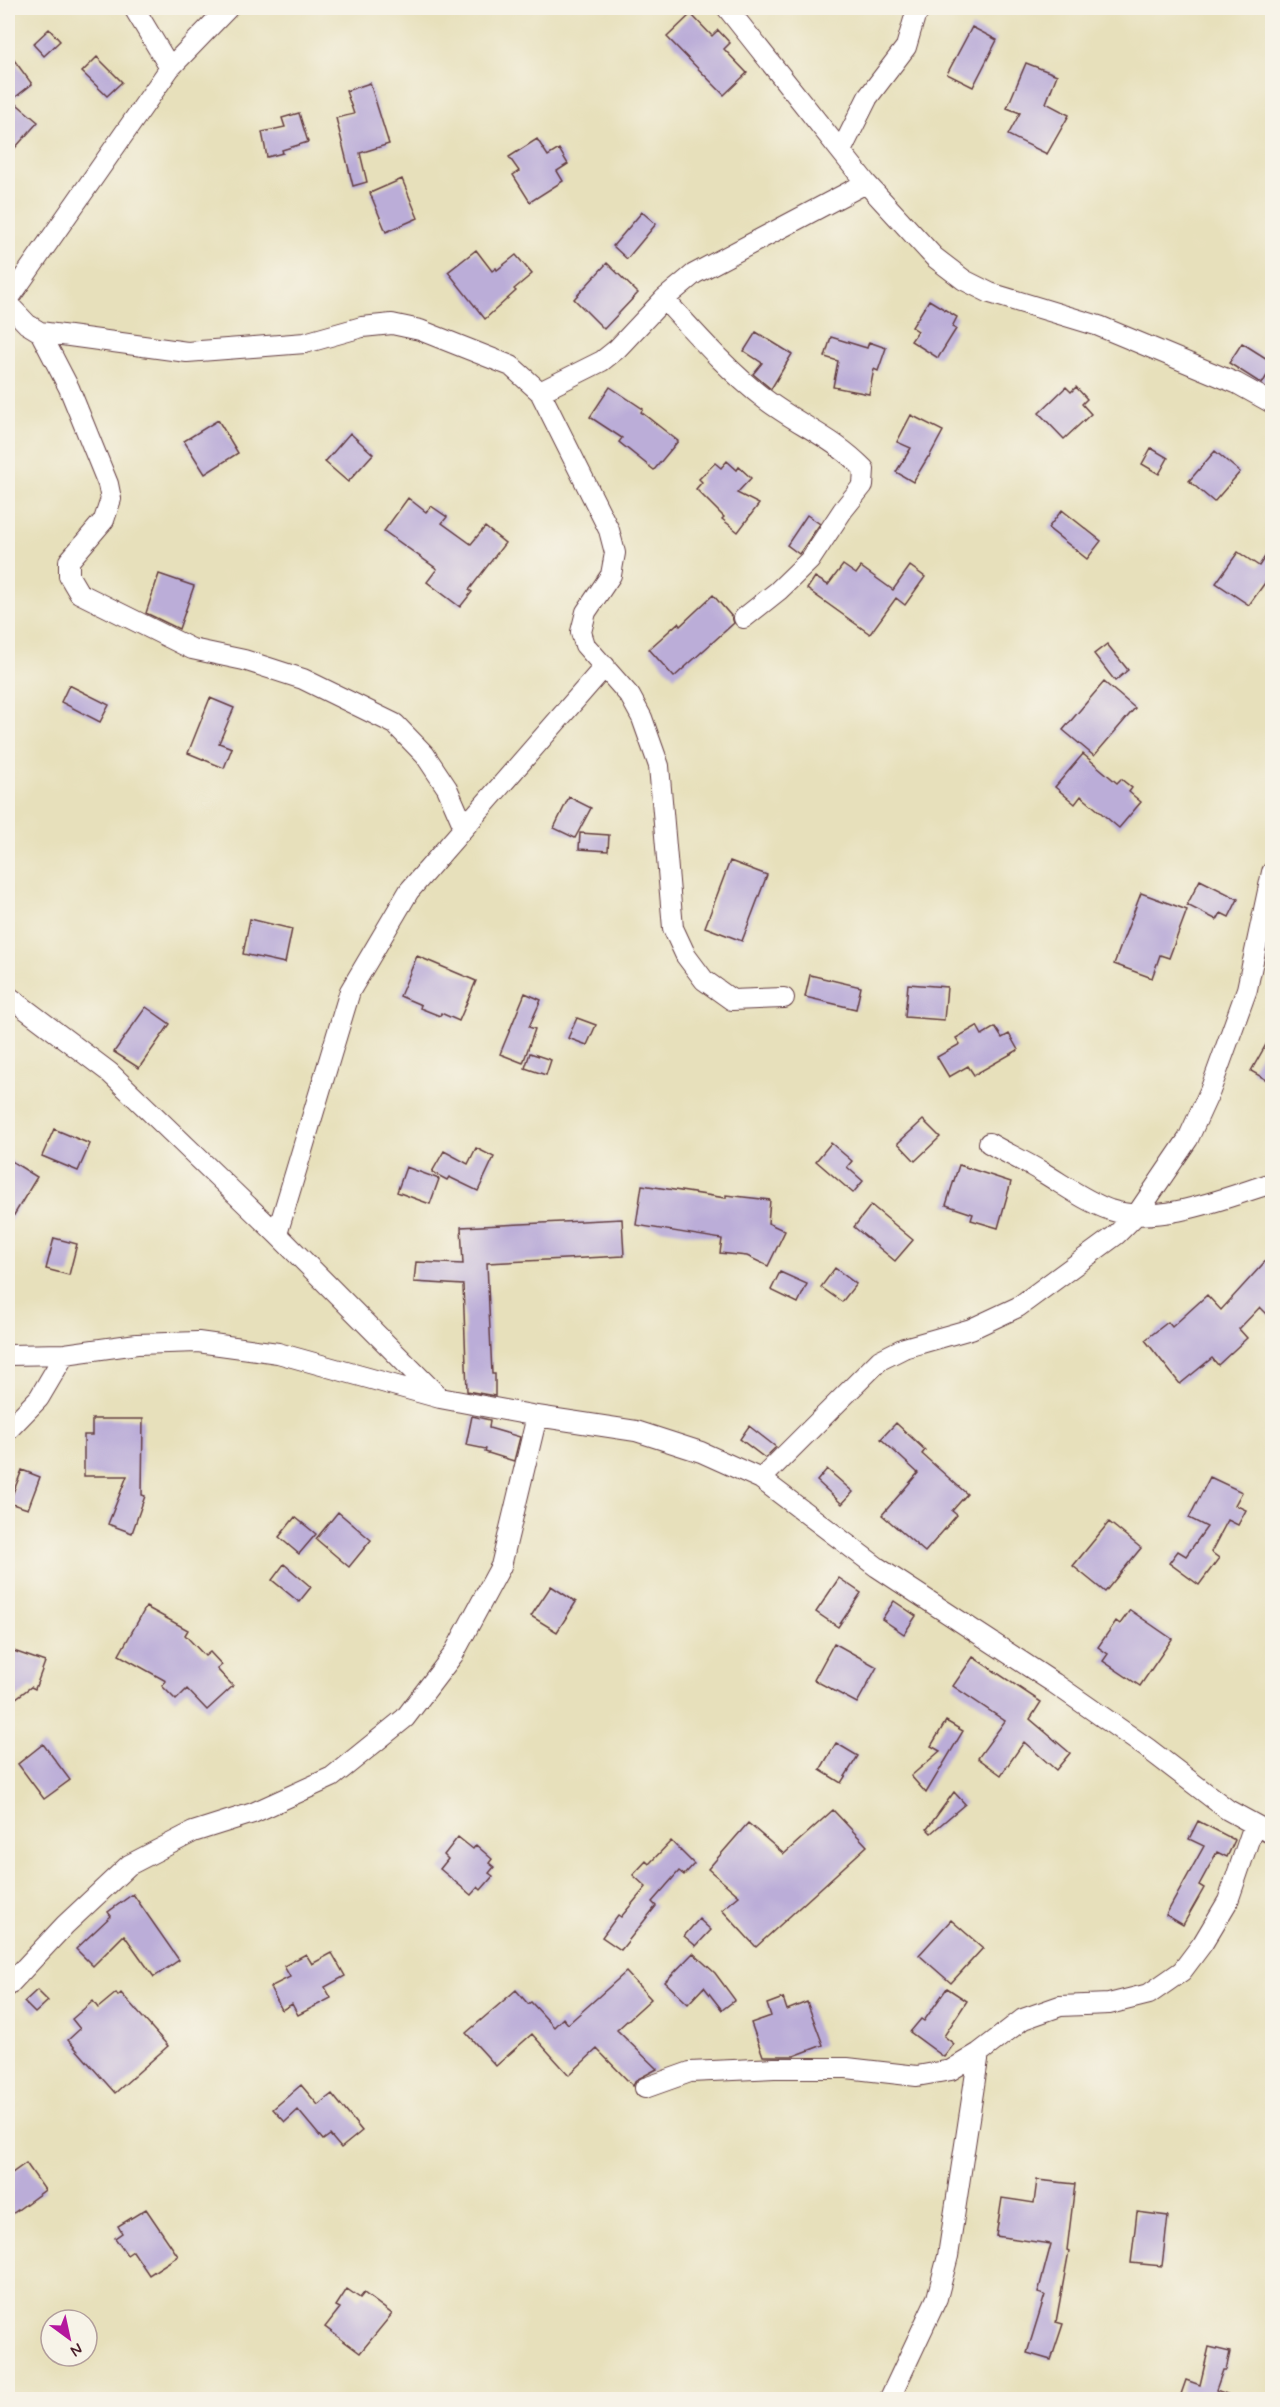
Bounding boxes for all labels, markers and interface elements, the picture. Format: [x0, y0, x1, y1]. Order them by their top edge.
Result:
north arrow [39, 2308, 99, 2368]
text: N [66, 2338, 87, 2361]

